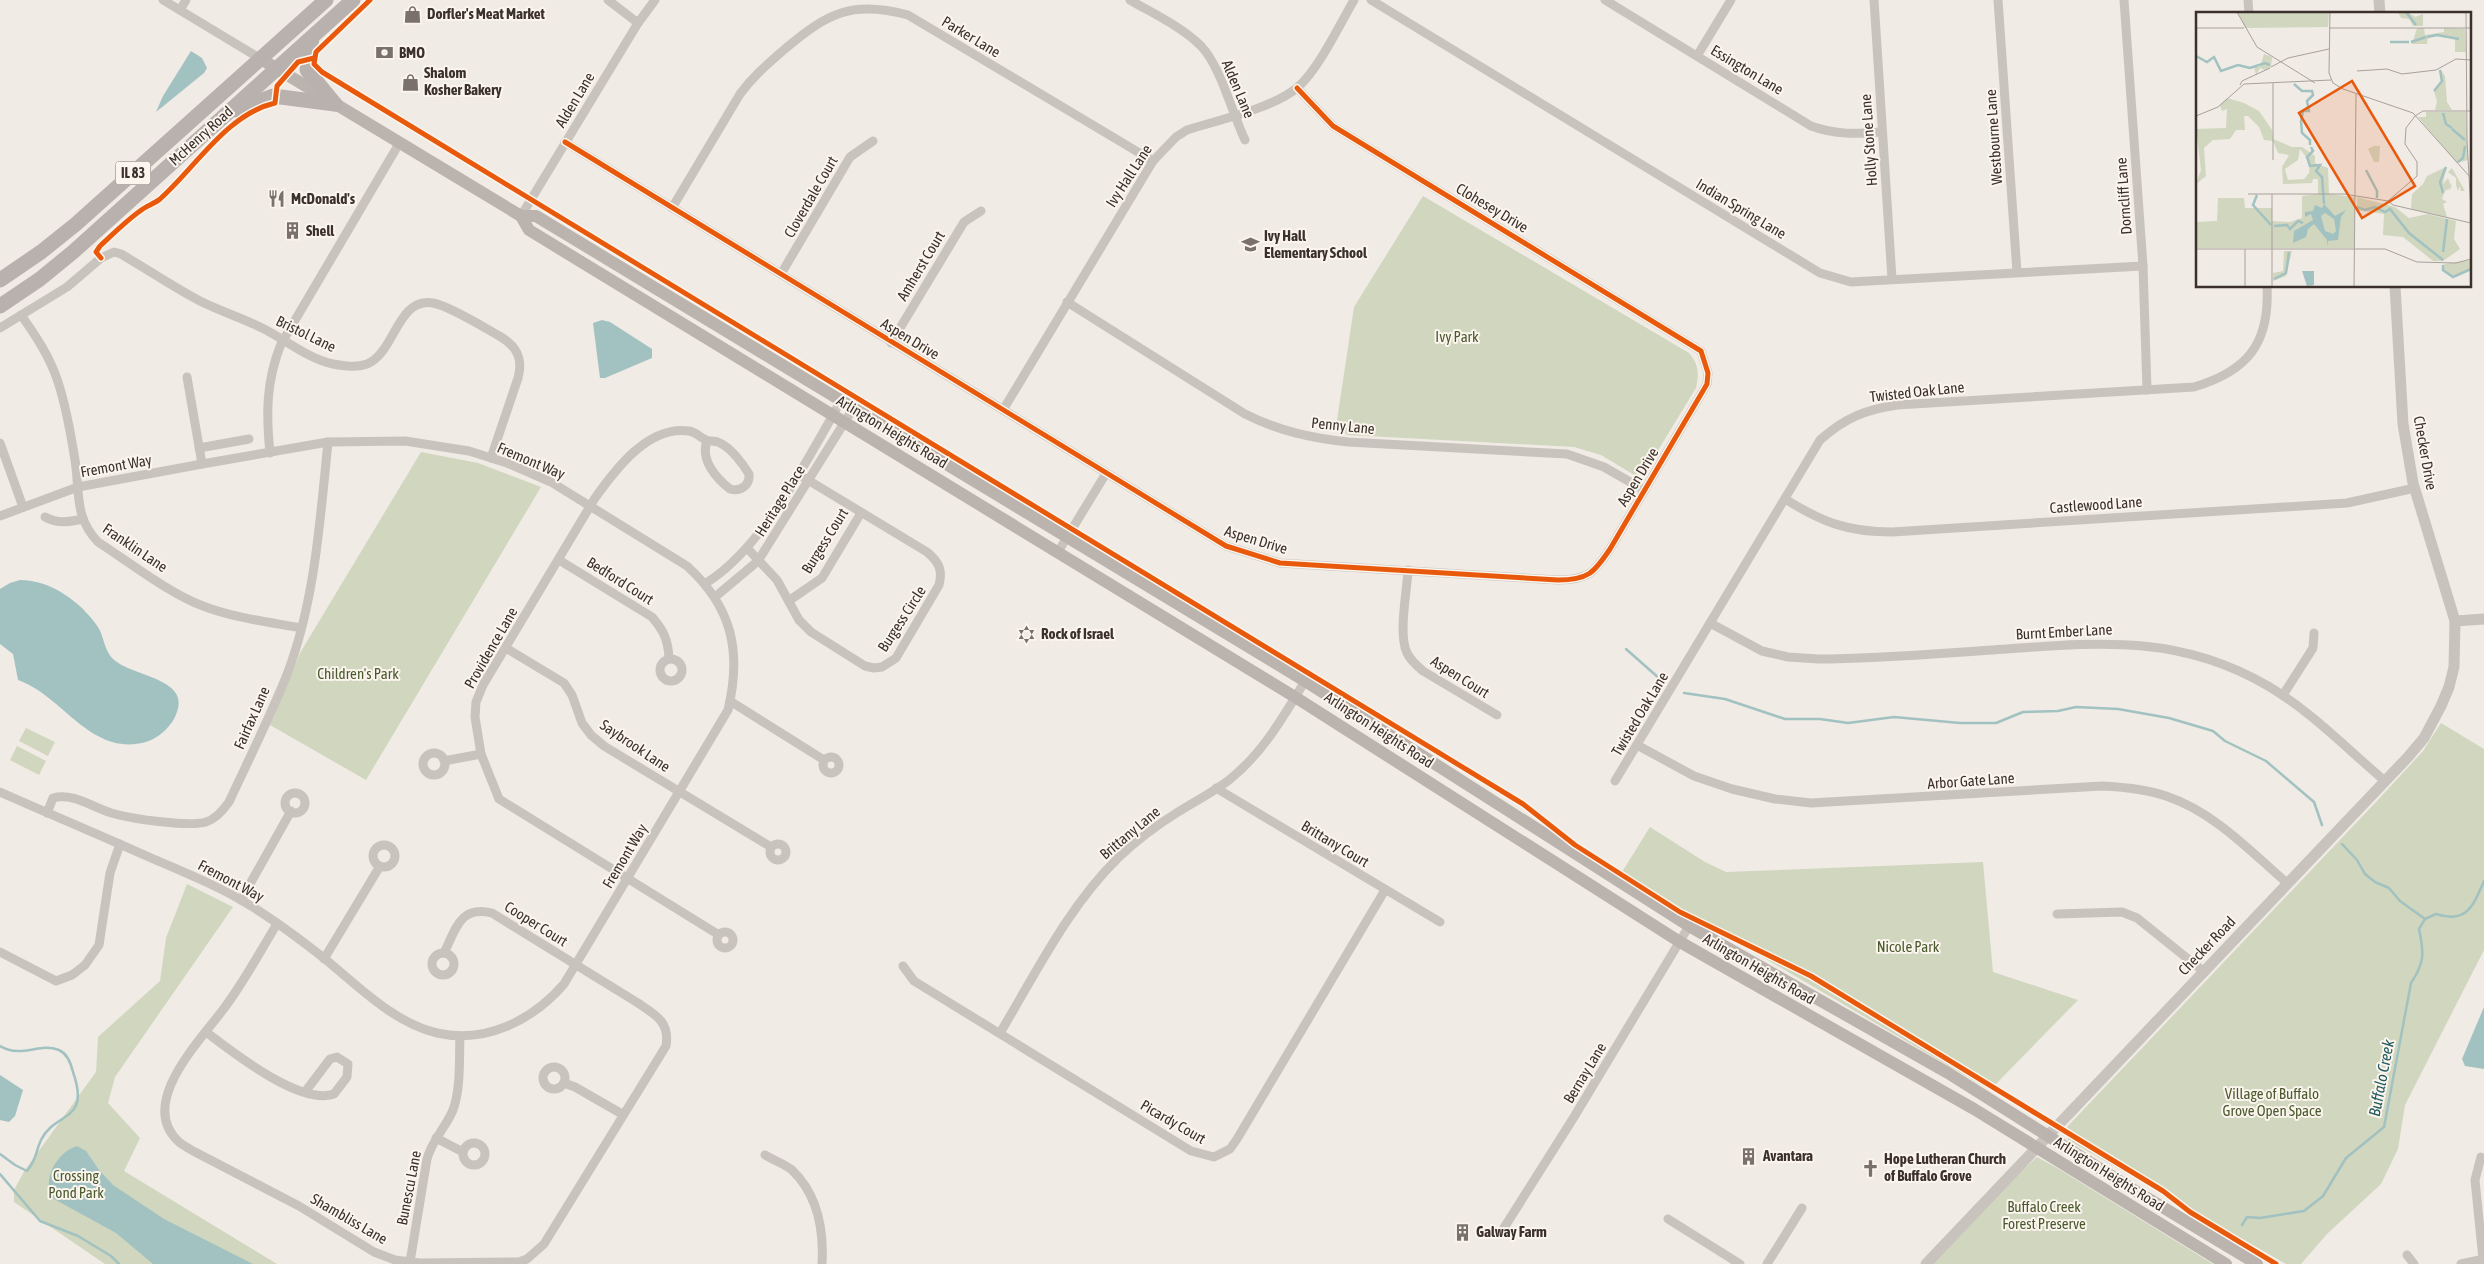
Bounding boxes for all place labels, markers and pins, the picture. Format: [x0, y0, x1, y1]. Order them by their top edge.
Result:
shop icon: Dorfler's Meat Market [403, 4, 423, 24]
place label: Dorfler's Meat Market [427, 5, 546, 22]
bank icon: BMO [375, 43, 395, 63]
place label: BMO [399, 44, 425, 61]
place label: Shalom Kosher Bakery [424, 64, 503, 98]
shop icon: Shalom Kosher Bakery [400, 72, 420, 92]
restaurant icon: McDonald's [267, 189, 287, 209]
place label: McDonald's [291, 190, 356, 207]
building icon: Shell [282, 221, 302, 241]
place label: Shell [306, 222, 335, 239]
place label: Ivy Hall Elementary School [1264, 227, 1368, 261]
school or university icon: Ivy Hall Elementary School [1240, 235, 1260, 255]
synagogue icon: Rock of Israel [1017, 624, 1037, 644]
place label: Rock of Israel [1041, 625, 1115, 642]
building icon: Avantara [1739, 1146, 1759, 1166]
place label: Avantara [1762, 1147, 1813, 1164]
place label: Hope Lutheran Church of Buffalo Grove [1884, 1150, 2006, 1184]
church icon: Hope Lutheran Church of Buffalo Grove [1860, 1158, 1880, 1178]
building icon: Galway Farm [1452, 1222, 1472, 1242]
place label: Galway Farm [1476, 1223, 1547, 1240]

